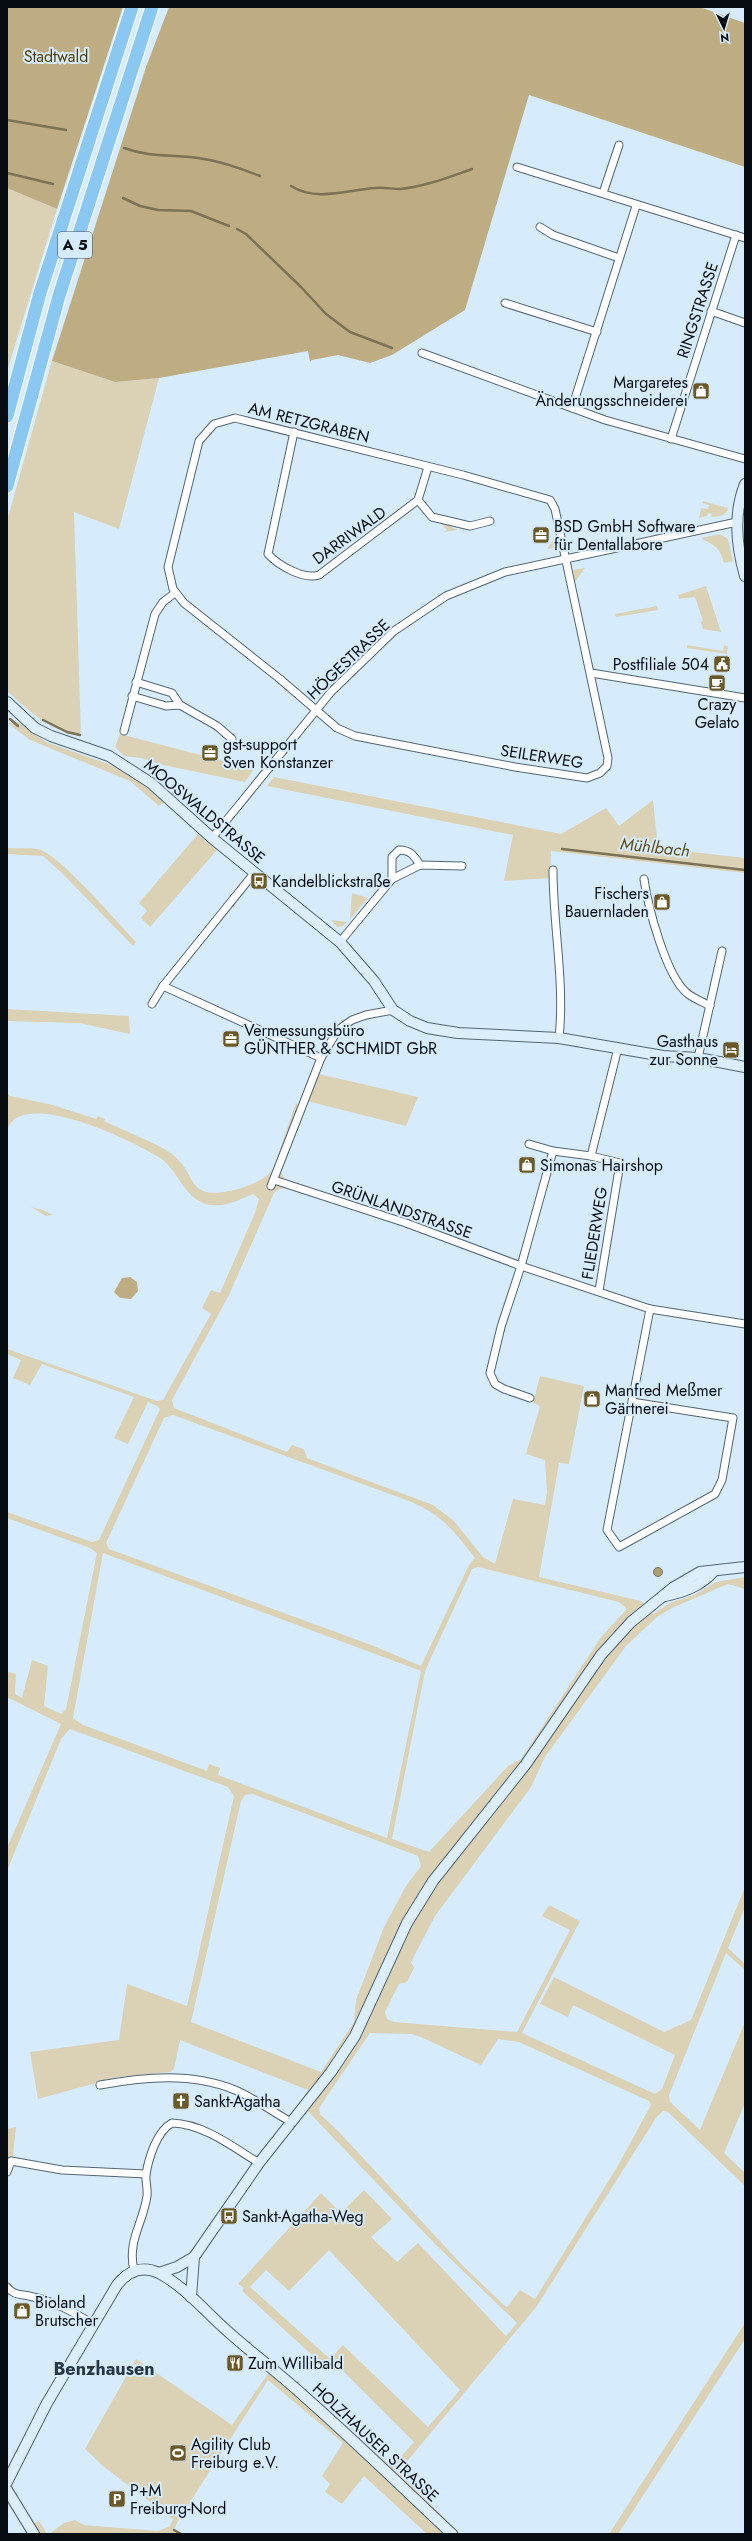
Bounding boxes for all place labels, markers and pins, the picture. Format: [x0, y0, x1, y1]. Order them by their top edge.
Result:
place label: Margaretes Änderungsschneiderei [536, 371, 688, 412]
shop icon: Margaretes Änderungsschneiderei [691, 381, 711, 401]
place label: BSD GmbH Software für Dentallabore [554, 515, 696, 556]
office icon: BSD GmbH Software für Dentallabore [531, 525, 551, 545]
place label: Postfiliale 504 [613, 653, 709, 676]
public building icon: Postfiliale 504 [712, 654, 732, 674]
cafe icon: Crazy Gelato [707, 673, 727, 693]
place label: Crazy Gelato [695, 693, 740, 734]
place label: gst-support Sven Konstanzer [223, 733, 333, 774]
office icon: gst-support Sven Konstanzer [200, 743, 220, 763]
place label: Kandelblickstraße [272, 870, 391, 893]
bus stop icon: Kandelblickstraße [249, 871, 269, 891]
place label: Fischers Bauernladen [565, 882, 649, 923]
shop icon: Fischers Bauernladen [652, 892, 672, 912]
place label: Vermessungsbüro GÜNTHER & SCHMIDT GbR [244, 1019, 437, 1060]
office icon: Vermessungsbüro GÜNTHER & SCHMIDT GbR [221, 1029, 241, 1049]
place label: Gasthaus zur Sonne [650, 1030, 718, 1071]
hotel icon: Gasthaus zur Sonne [721, 1040, 741, 1060]
place label: Simonas Hairshop [540, 1154, 663, 1177]
shop icon: Simonas Hairshop [517, 1155, 537, 1175]
place label: Manfred Meßmer Gärtnerei [605, 1379, 723, 1420]
shop icon: Manfred Meßmer Gärtnerei [582, 1389, 602, 1409]
place label: Sankt-Agatha [194, 2090, 280, 2113]
church icon: Sankt-Agatha [171, 2091, 191, 2111]
place label: Sankt-Agatha-Weg [242, 2205, 364, 2228]
bus stop icon: Sankt-Agatha-Weg [219, 2206, 239, 2226]
place label: Bioland Brutscher [35, 2291, 98, 2332]
shop icon: Bioland Brutscher [12, 2301, 32, 2321]
place label: Zum Willibald [248, 2352, 343, 2375]
restaurant icon: Zum Willibald [225, 2353, 245, 2373]
place label: Agility Club Freiburg e.V. [191, 2433, 279, 2474]
sports icon: Agility Club Freiburg e.V. [168, 2443, 188, 2463]
place label: P+M Freiburg-Nord [130, 2479, 226, 2520]
parking icon: P+M Freiburg-Nord [107, 2489, 127, 2509]

